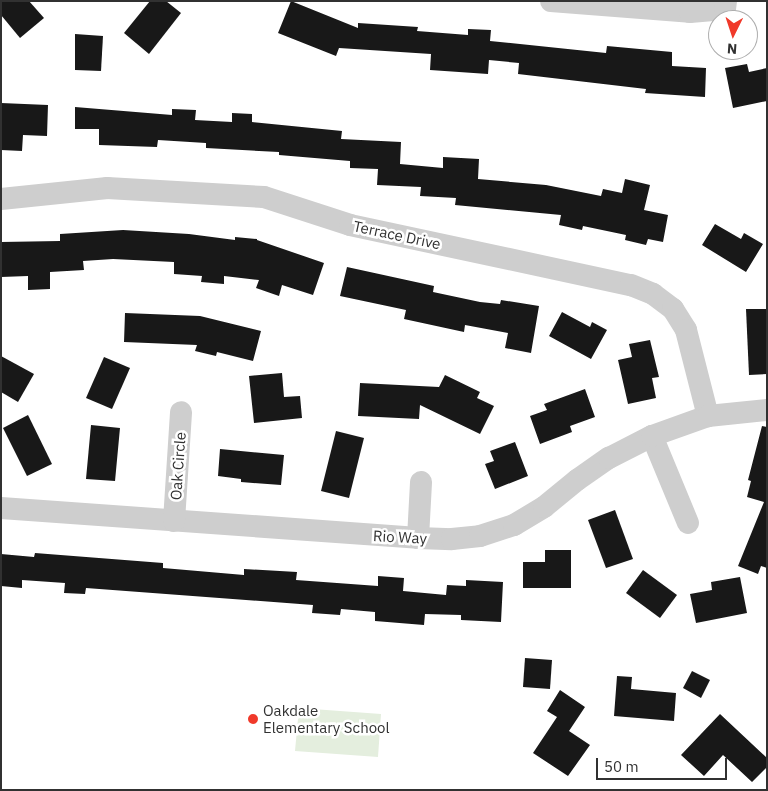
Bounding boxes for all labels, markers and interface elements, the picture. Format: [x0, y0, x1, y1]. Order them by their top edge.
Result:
north arrow [708, 10, 758, 60]
text: N [726, 40, 738, 58]
street label: Terrace Drive [352, 217, 442, 253]
street label: Oak Circle [167, 431, 189, 501]
street label: Rio Way [373, 527, 427, 547]
place label: Oakdale Elementary School [263, 701, 390, 736]
marker: Oakdale Elementary School [247, 713, 259, 725]
scale bar [598, 748, 729, 780]
text: 50 m [604, 757, 639, 776]

